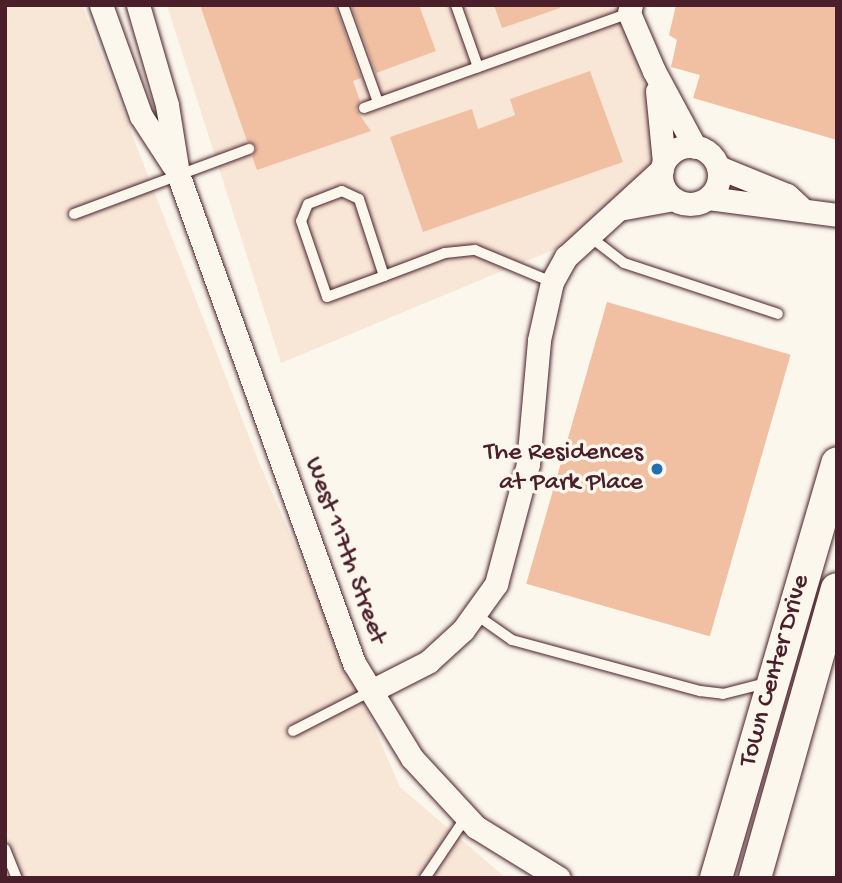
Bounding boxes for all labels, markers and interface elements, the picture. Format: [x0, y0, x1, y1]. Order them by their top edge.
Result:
place label: The Residences at Park Place [484, 438, 643, 500]
street label: West 117th Street [296, 453, 392, 649]
marker: The Residences at Park Place [649, 461, 665, 477]
street label: Town Center Drive [734, 571, 818, 771]

